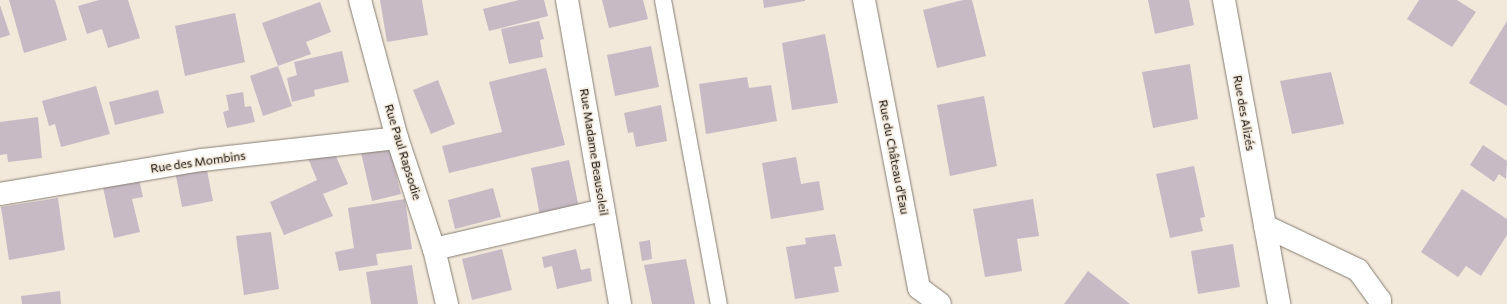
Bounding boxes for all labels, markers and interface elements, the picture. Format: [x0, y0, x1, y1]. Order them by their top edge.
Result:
street label: Rue des Alizés [1230, 74, 1258, 152]
street label: Rue Madame Beausoleil [577, 87, 611, 217]
street label: Rue du Château d'Eau [876, 98, 912, 216]
street label: Rue Paul Rapsodie [382, 102, 424, 202]
street label: Rue des Mombins [149, 148, 247, 176]

